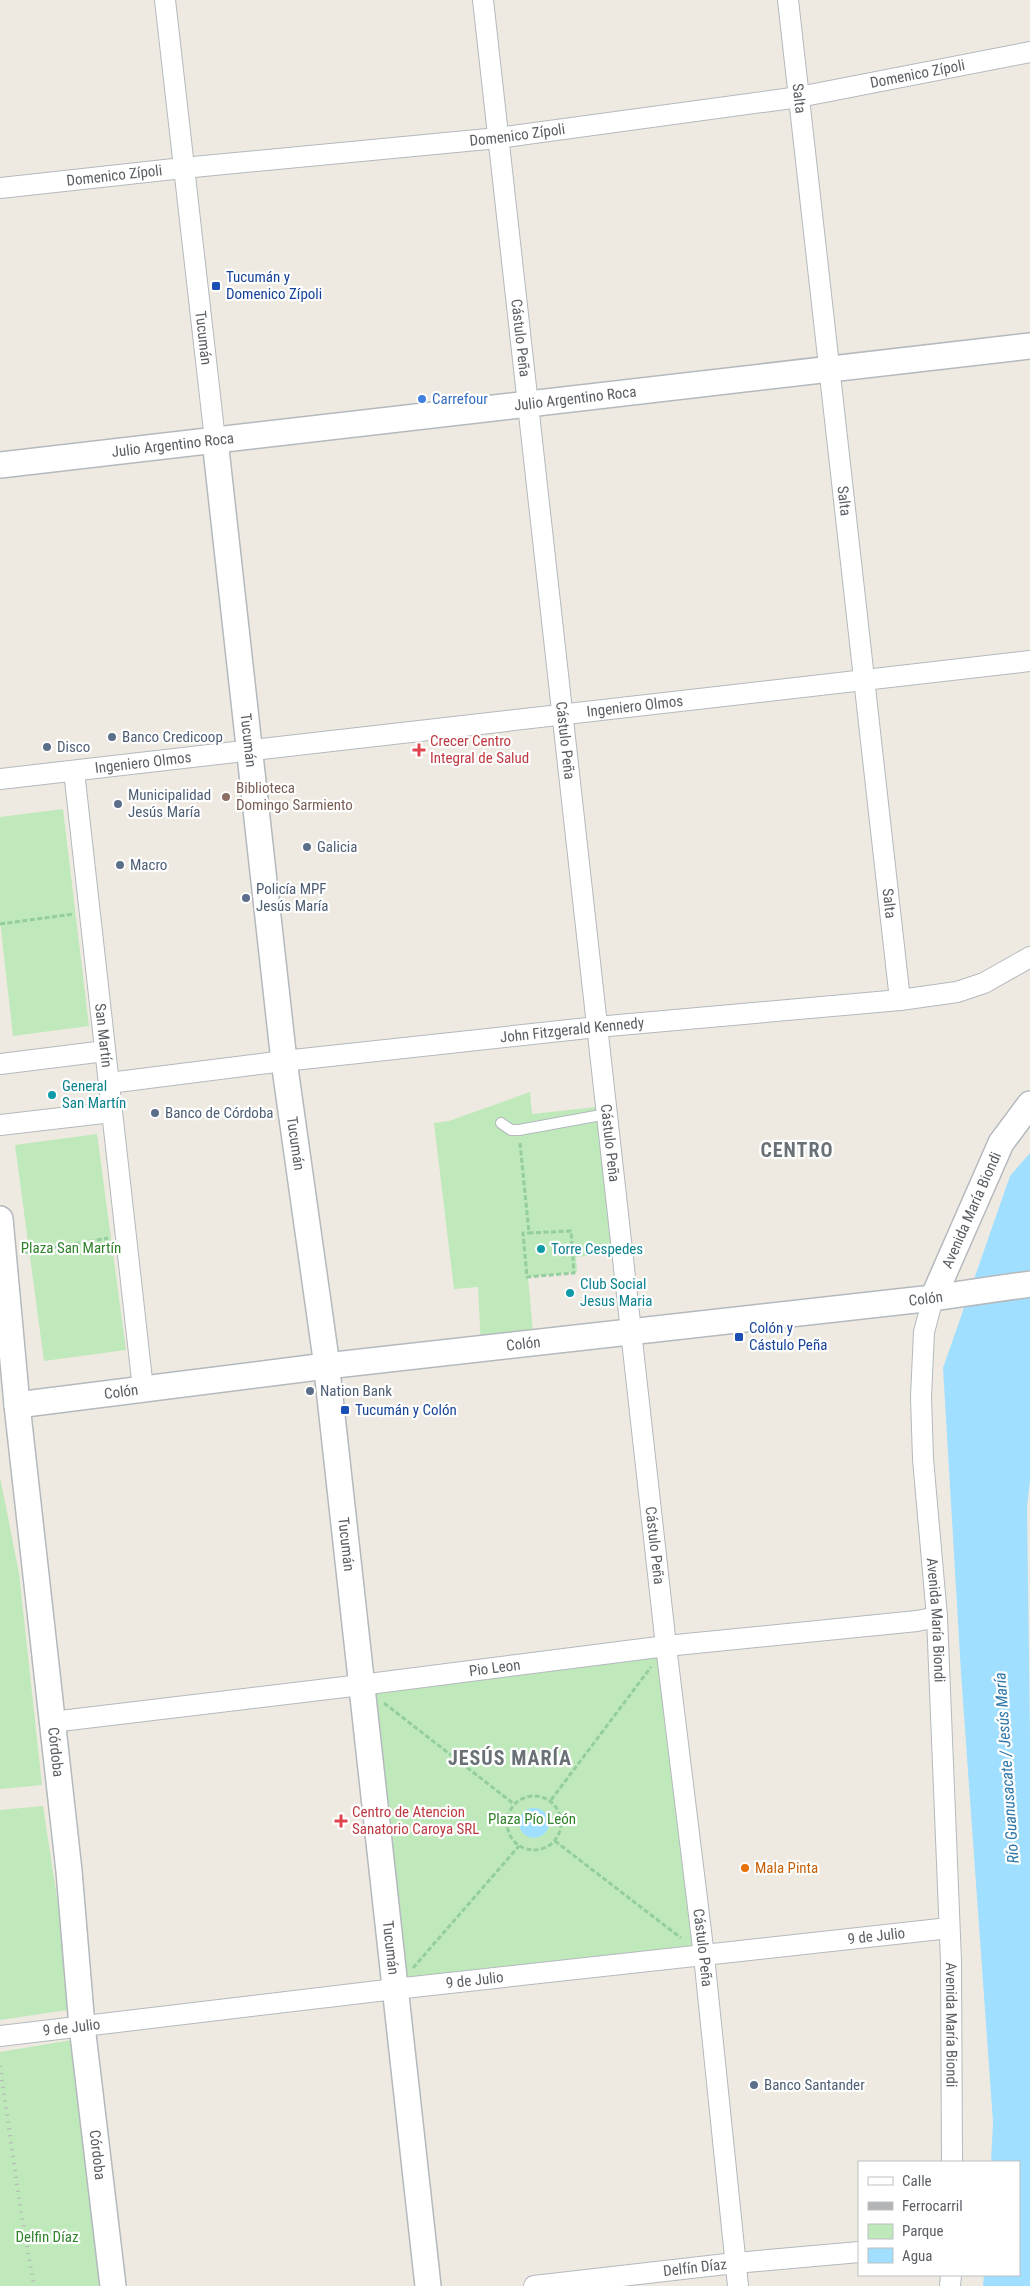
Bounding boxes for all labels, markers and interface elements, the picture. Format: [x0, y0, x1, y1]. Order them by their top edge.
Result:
street label: Domenico Zípoli [868, 56, 966, 92]
street label: Salta [788, 82, 810, 114]
street label: Domenico Zípoli [469, 120, 566, 150]
street label: Domenico Zípoli [65, 161, 163, 190]
place label: Tucumán y Domenico Zípoli [226, 268, 322, 303]
marker: Tucumán y Domenico Zípoli [210, 280, 222, 292]
street label: Cástulo Peña [507, 298, 534, 378]
street label: Tucumán [191, 310, 215, 366]
street label: Julio Argentino Roca [513, 383, 637, 415]
place label: Carrefour [432, 390, 488, 408]
marker: Carrefour [416, 393, 428, 405]
street label: Julio Argentino Roca [111, 429, 235, 461]
street label: Salta [833, 485, 855, 517]
street label: Ingeniero Olmos [586, 692, 684, 721]
street label: Cástulo Peña [552, 700, 579, 780]
street label: Tucumán [236, 712, 260, 768]
place label: Banco Credicoop [122, 728, 223, 746]
marker: Banco Credicoop [106, 731, 118, 743]
place label: Crecer Centro Integral de Salud [430, 732, 529, 767]
place label: Disco [57, 738, 90, 756]
marker: Disco [41, 741, 53, 753]
marker: Crecer Centro Integral de Salud [412, 743, 426, 757]
street label: Ingeniero Olmos [94, 748, 192, 777]
place label: Biblioteca Domingo Sarmiento [236, 779, 353, 814]
place label: Municipalidad Jesús María [128, 786, 211, 821]
marker: Biblioteca Domingo Sarmiento [220, 791, 232, 803]
marker: Municipalidad Jesús María [112, 798, 124, 810]
place label: Galicia [317, 838, 358, 856]
marker: Galicia [301, 841, 313, 853]
place label: Macro [130, 856, 167, 874]
marker: Macro [114, 859, 126, 871]
place label: Policía MPF Jesús María [256, 880, 328, 915]
street label: Salta [879, 887, 900, 919]
marker: Policía MPF Jesús María [240, 892, 252, 904]
street label: San Martín [91, 1002, 116, 1068]
street label: John Fitzgerald Kennedy [499, 1014, 645, 1046]
place label: General San Martín [62, 1077, 126, 1112]
marker: General San Martín [46, 1089, 58, 1101]
street label: Cástulo Peña [597, 1103, 623, 1183]
place label: Banco de Córdoba [165, 1104, 273, 1122]
marker: Banco de Córdoba [149, 1107, 161, 1119]
street label: Tucumán [283, 1115, 308, 1172]
district label: CENTRO [760, 1138, 834, 1162]
street label: Avenida María Biondi [938, 1149, 1005, 1271]
park label: Plaza San Martín [21, 1239, 121, 1257]
place label: Torre Cespedes [551, 1240, 643, 1258]
marker: Torre Cespedes [535, 1243, 547, 1255]
place label: Club Social Jesus Maria [580, 1275, 652, 1310]
marker: Club Social Jesus Maria [564, 1287, 576, 1299]
street label: Colón [908, 1288, 944, 1310]
place label: Colón y Cástulo Peña [749, 1319, 827, 1354]
marker: Colón y Cástulo Peña [733, 1331, 745, 1343]
street label: Colón [505, 1333, 541, 1355]
street label: Colón [103, 1381, 139, 1403]
place label: Nation Bank [320, 1382, 392, 1400]
marker: Nation Bank [304, 1385, 316, 1397]
place label: Tucumán y Colón [355, 1401, 457, 1419]
marker: Tucumán y Colón [339, 1404, 351, 1416]
street label: Cástulo Peña [642, 1506, 668, 1585]
street label: Tucumán [334, 1516, 358, 1572]
street label: Avenida María Biondi [923, 1557, 949, 1683]
street label: Pio Leon [468, 1656, 522, 1680]
water label: Río Guanusacate / Jesús María [990, 1672, 1023, 1864]
street label: Córdoba [44, 1726, 67, 1778]
district label: JESÚS MARÍA [448, 1746, 572, 1770]
place label: Centro de Atencion Sanatorio Caroya SRL [352, 1803, 479, 1838]
park label: Plaza Pío León [488, 1810, 576, 1828]
marker: Centro de Atencion Sanatorio Caroya SRL [334, 1814, 348, 1828]
place label: Mala Pinta [755, 1859, 818, 1877]
marker: Mala Pinta [739, 1862, 751, 1874]
street label: Cástulo Peña [689, 1908, 716, 1988]
street label: Tucumán [379, 1920, 403, 1976]
street label: 9 de Julio [847, 1924, 906, 1948]
street label: Avenida María Biondi [942, 1962, 961, 2087]
street label: 9 de Julio [445, 1968, 504, 1992]
street label: 9 de Julio [42, 2015, 101, 2040]
place label: Banco Santander [764, 2076, 865, 2094]
marker: Banco Santander [748, 2079, 760, 2091]
street label: Córdoba [85, 2129, 109, 2181]
legend [858, 2161, 1020, 2276]
text: Calle [902, 2172, 932, 2190]
text: Ferrocarril [902, 2197, 963, 2215]
text: Parque [902, 2222, 944, 2240]
park label: Delfin Díaz [16, 2228, 78, 2246]
text: Agua [902, 2247, 932, 2265]
street label: Delfín Díaz [662, 2255, 728, 2280]

